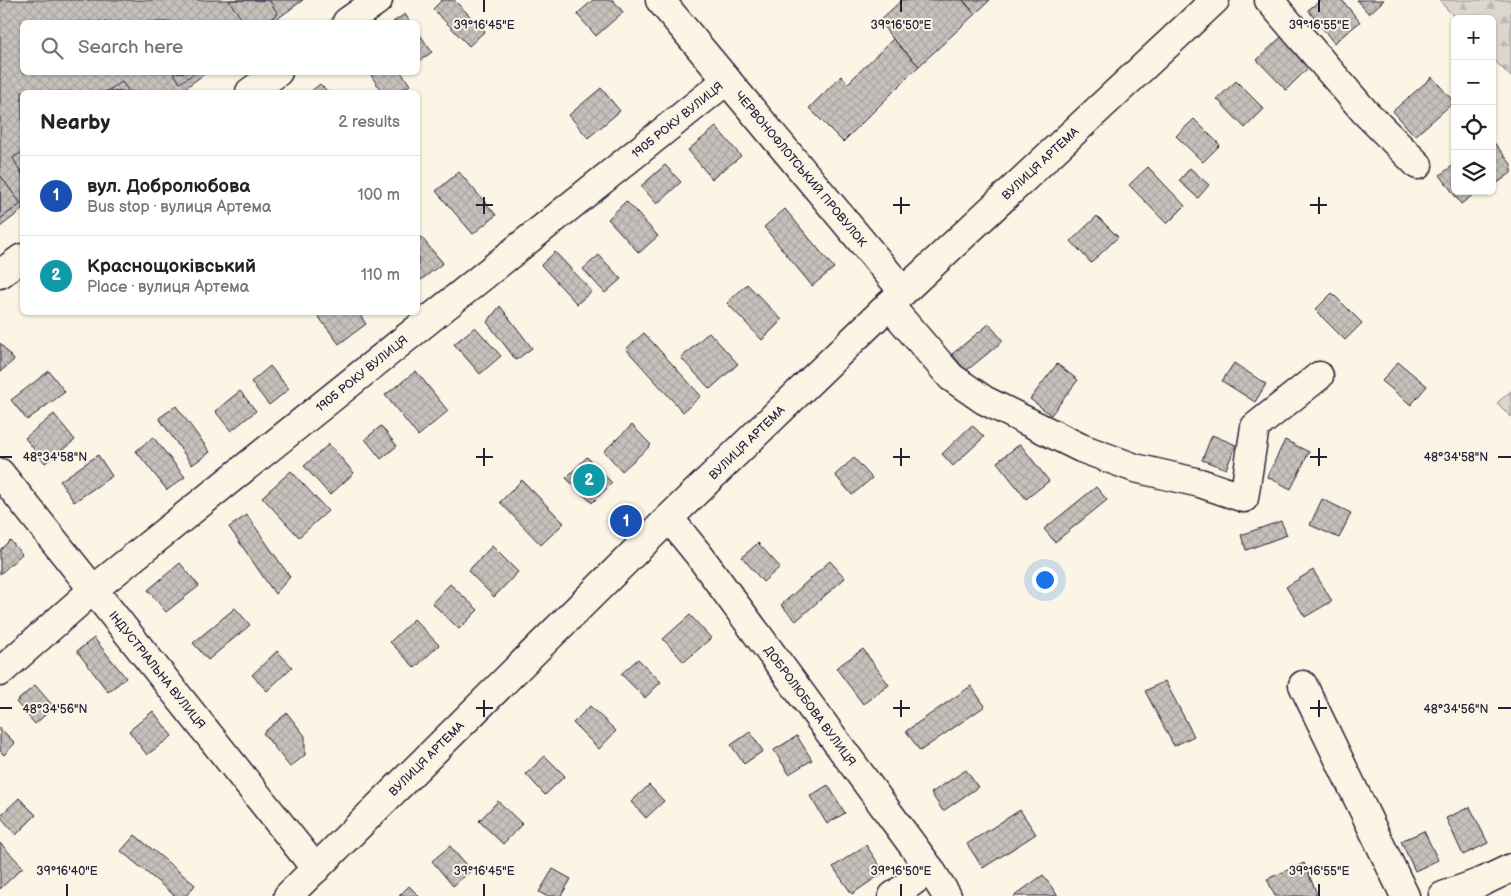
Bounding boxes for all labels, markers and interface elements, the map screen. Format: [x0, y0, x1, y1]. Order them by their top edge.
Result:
map controls [1451, 15, 1496, 195]
button: + [1451, 15, 1496, 60]
text: 39°16'45"E [453, 18, 515, 33]
text: 39°16'50"E [871, 18, 931, 33]
text: 39°16'55"E [1289, 18, 1349, 33]
search box [20, 20, 420, 75]
icon: search [38, 34, 66, 62]
text: Search here [78, 36, 183, 59]
button: − [1451, 60, 1496, 105]
street label: 1905 РОКУ ВУЛИЦЯ [628, 78, 726, 161]
street label: ЧЕРВОНОФЛОТСЬКИЙ ПРОВУЛОК [732, 88, 870, 250]
button: locate [1451, 105, 1496, 150]
text: Nearby [40, 110, 110, 135]
text: 2 results [338, 113, 400, 132]
street label: ВУЛИЦЯ АРТЕМА [999, 123, 1082, 203]
button: layers [1451, 150, 1496, 195]
text: вул. Добролюбова [87, 175, 250, 198]
text: 1 [53, 186, 59, 205]
text: 100 m [357, 186, 400, 205]
text: Bus stop · вулиця Артема [87, 198, 271, 217]
text: Краснощоківський [87, 255, 256, 278]
text: 2 [51, 266, 61, 285]
text: 110 m [361, 266, 400, 285]
text: Place · вулиця Артема [87, 278, 249, 297]
street label: 1905 РОКУ ВУЛИЦЯ [313, 332, 411, 415]
street label: ВУЛИЦЯ АРТЕМА [706, 402, 788, 483]
text: 48°34'58"N [23, 450, 87, 465]
text: 48°34'58"N [1424, 450, 1488, 465]
pin: 2 [573, 461, 605, 499]
pin: 1 [610, 502, 642, 540]
your location [1032, 567, 1058, 593]
street label: ІНДУСТРІАЛЬНА ВУЛИЦЯ [106, 608, 209, 732]
street label: ДОБРОЛЮБОВА ВУЛИЦЯ [761, 643, 859, 769]
text: 48°34'56"N [23, 702, 87, 717]
text: 48°34'56"N [1424, 702, 1488, 717]
street label: ВУЛИЦЯ АРТЕМА [386, 718, 468, 799]
text: 39°16'40"E [36, 864, 98, 879]
text: 39°16'45"E [453, 864, 515, 879]
text: 39°16'50"E [871, 864, 931, 879]
text: 39°16'55"E [1289, 864, 1349, 879]

